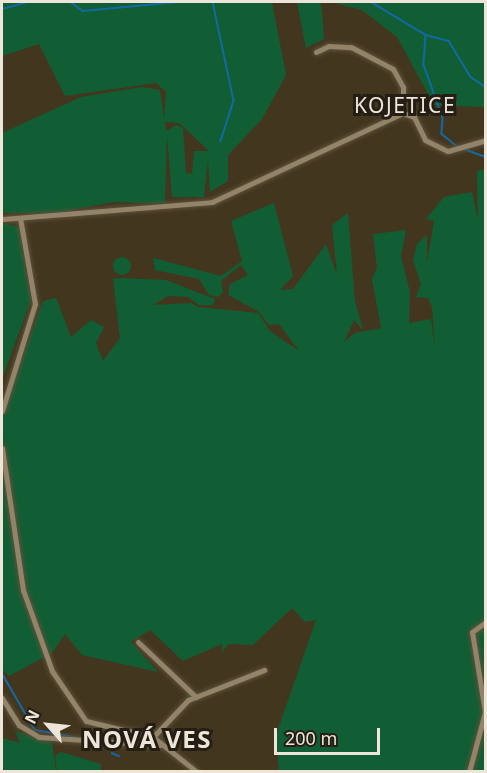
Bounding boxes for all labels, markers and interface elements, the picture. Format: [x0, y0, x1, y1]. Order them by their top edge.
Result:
district label: KOJETICE [354, 92, 456, 118]
north arrow [18, 695, 78, 755]
text: N [19, 706, 45, 728]
scale bar [277, 716, 384, 754]
district label: NOVÁ VES [82, 725, 212, 753]
text: 200 m [285, 726, 337, 750]

